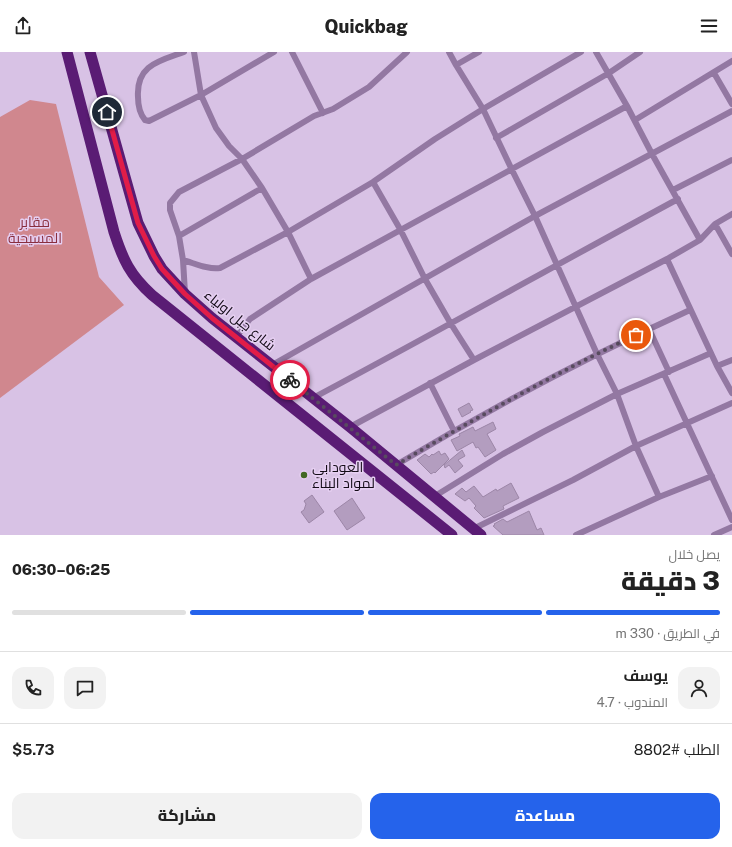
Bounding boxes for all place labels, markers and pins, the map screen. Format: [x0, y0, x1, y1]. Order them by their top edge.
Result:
pin [90, 95, 124, 129]
pin [619, 318, 653, 352]
place label: العودابي لمواد البناء [312, 459, 375, 491]
marker: العودابي لمواد البناء [299, 470, 309, 480]

